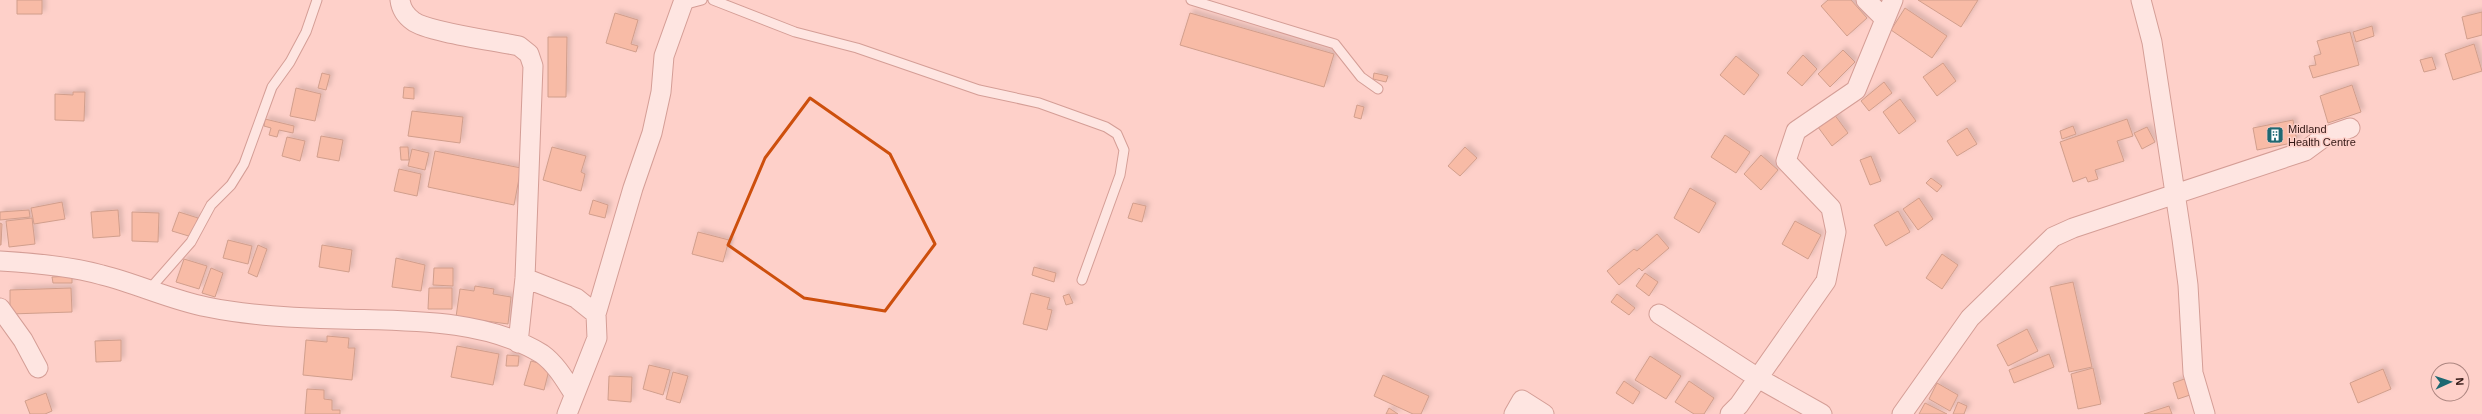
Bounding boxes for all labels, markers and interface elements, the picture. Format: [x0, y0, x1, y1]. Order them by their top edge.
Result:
place label: Midland Health Centre [2288, 123, 2356, 148]
building icon: Midland Health Centre [2265, 125, 2285, 145]
north arrow [2430, 362, 2470, 402]
text: N [2454, 377, 2466, 386]

